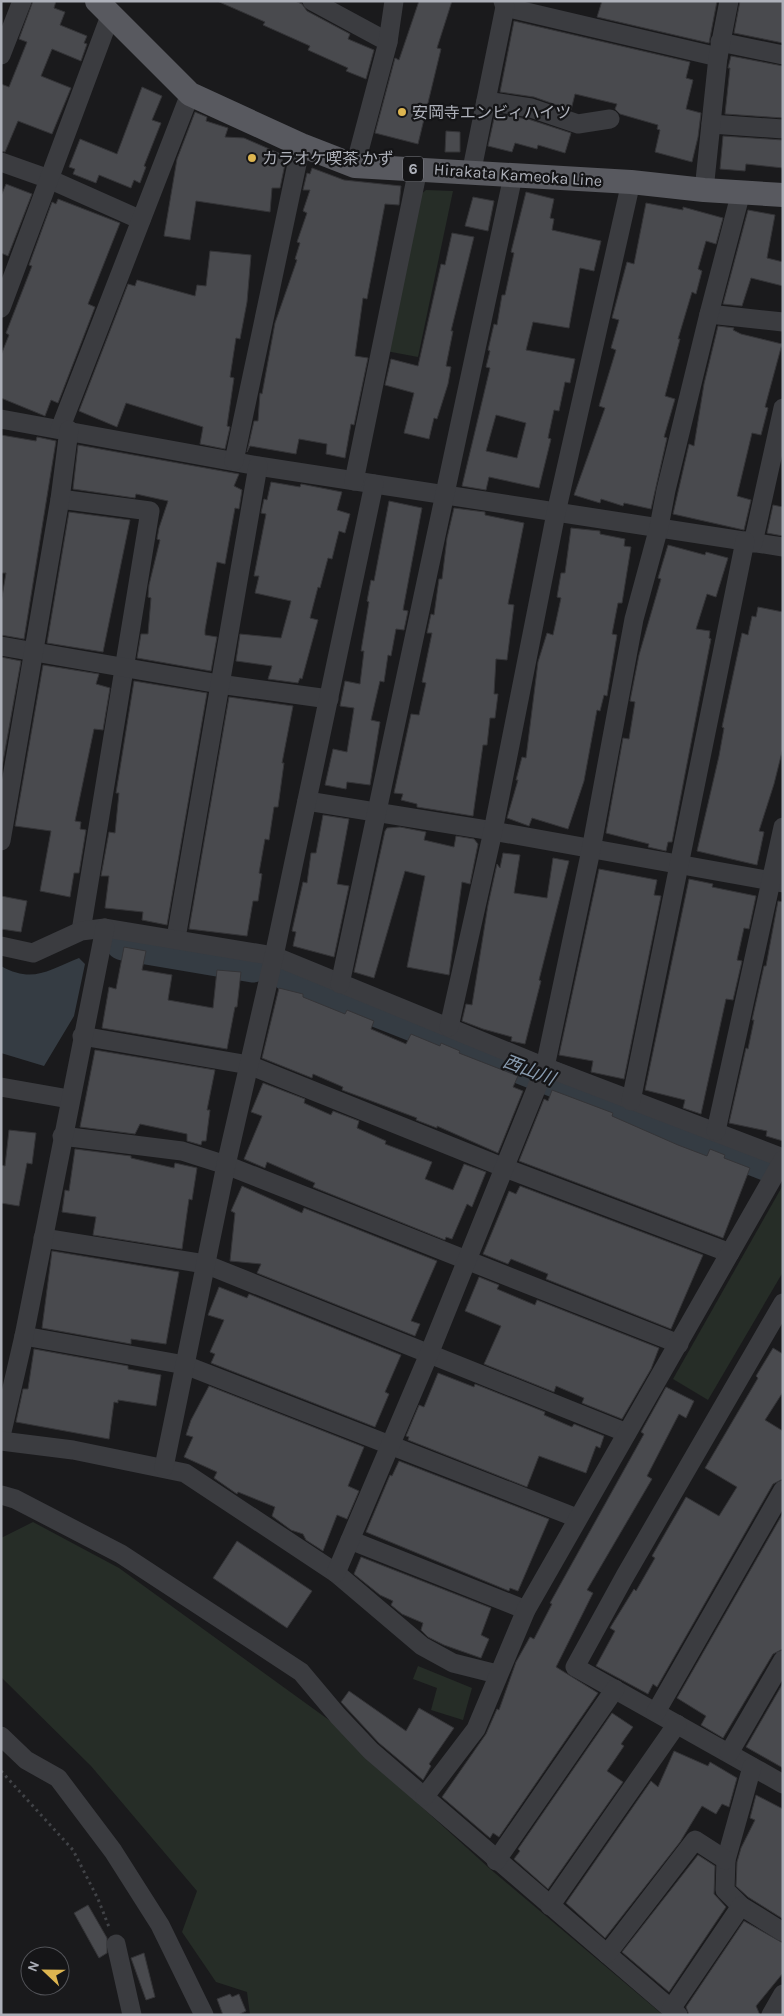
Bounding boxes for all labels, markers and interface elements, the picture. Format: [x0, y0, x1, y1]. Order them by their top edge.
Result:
place label: 安岡寺エンビィハイツ [412, 103, 571, 122]
marker: 安岡寺エンビィハイツ [396, 106, 408, 118]
place label: カラオケ喫茶 かず [262, 149, 394, 168]
marker: カラオケ喫茶 かず [246, 152, 258, 164]
road number: 6 [403, 156, 423, 182]
street label: Hirakata Kameoka Line [433, 160, 603, 190]
water label: 西山川 [500, 1050, 560, 1091]
north arrow [20, 1946, 70, 1996]
text: N [24, 1958, 43, 1974]

